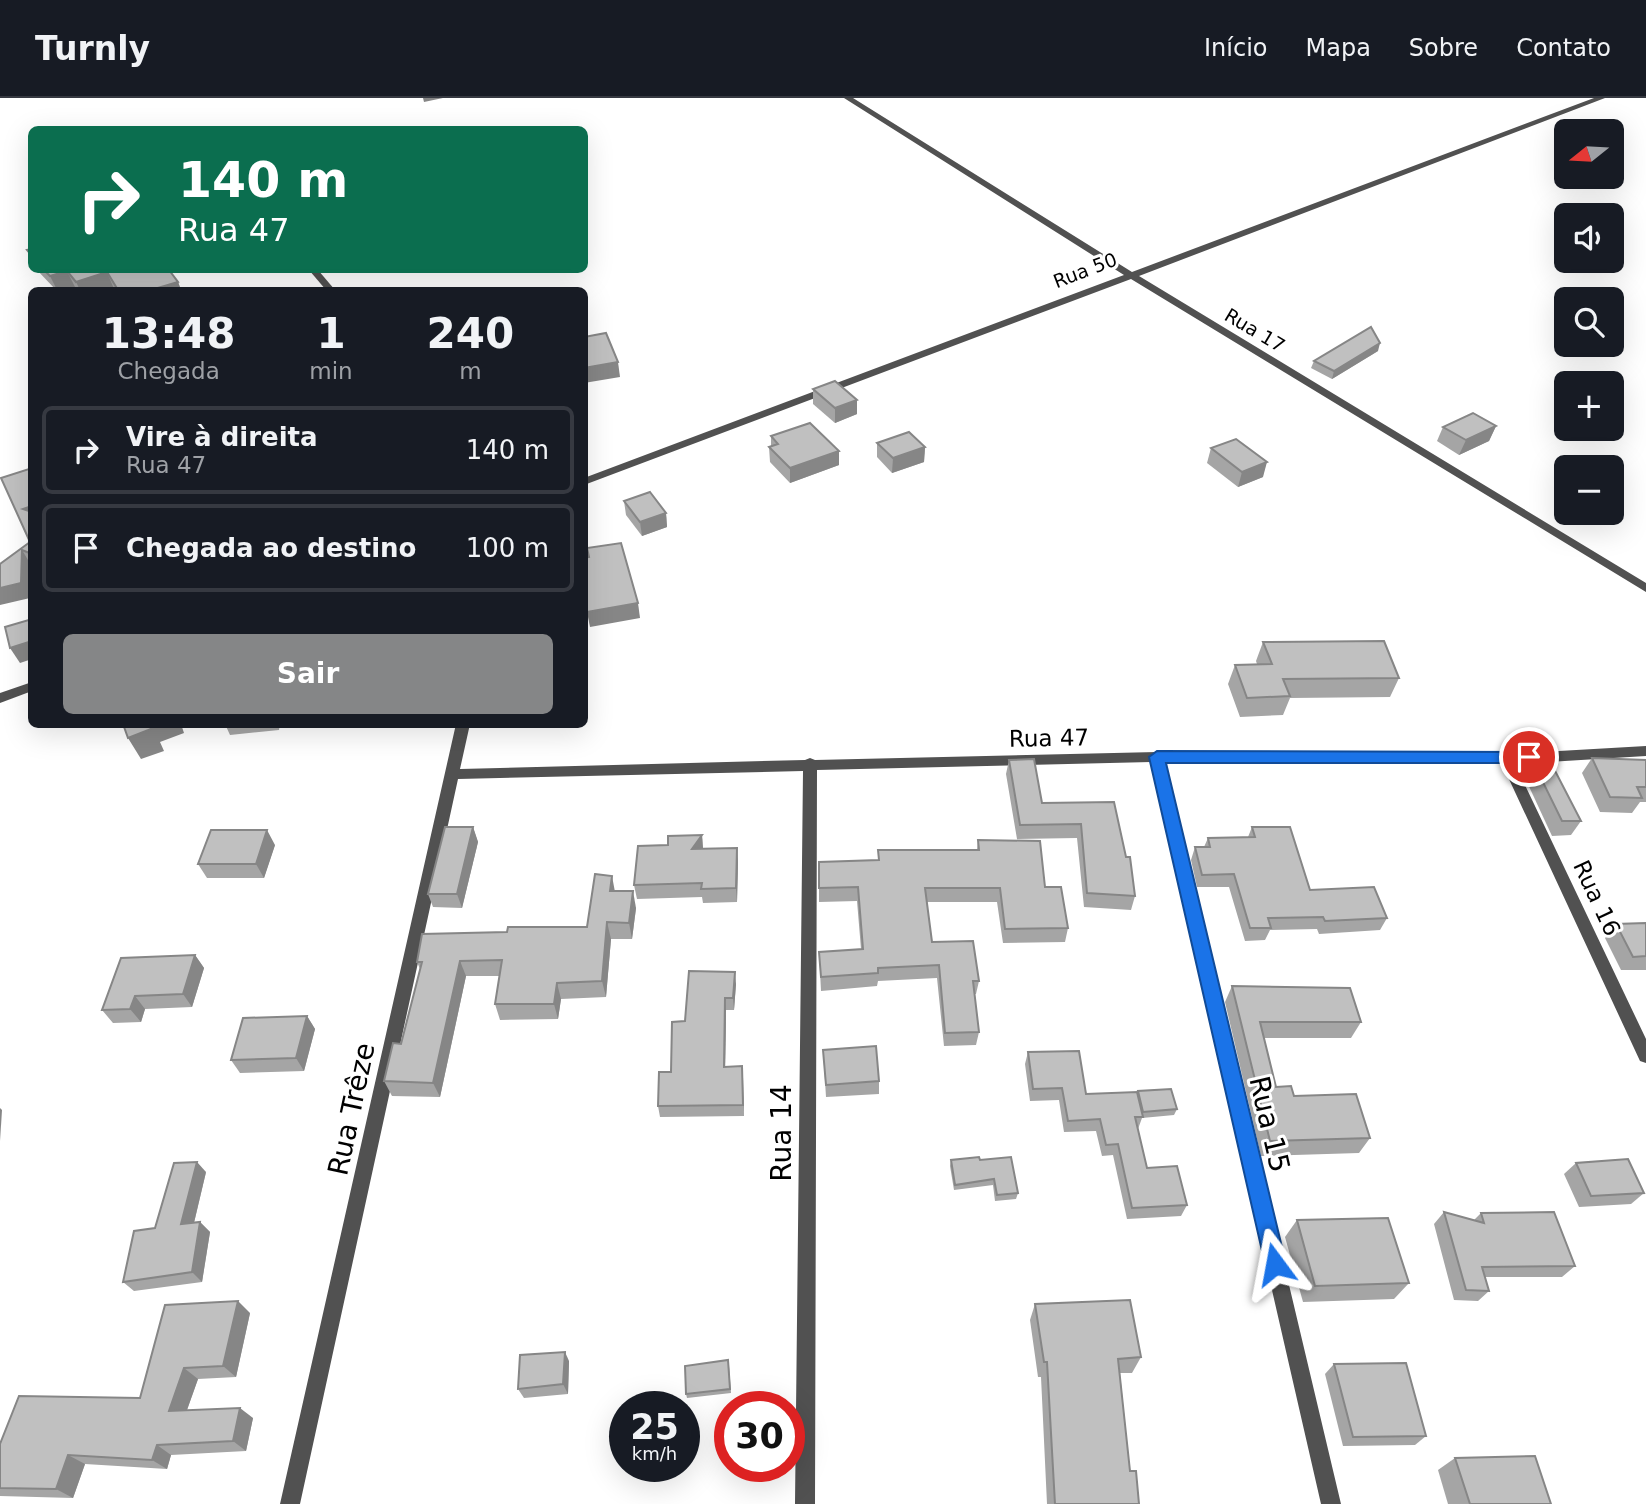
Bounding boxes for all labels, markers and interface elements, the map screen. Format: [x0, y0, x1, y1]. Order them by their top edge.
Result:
text: Turnly [35, 29, 150, 68]
text: Início [1204, 34, 1268, 62]
text: Mapa [1306, 34, 1371, 62]
text: Sobre [1409, 34, 1478, 62]
text: Contato [1516, 34, 1611, 62]
north arrow [1554, 119, 1624, 189]
map controls [1554, 119, 1624, 525]
text: 140 m [178, 152, 348, 209]
icon: right [63, 154, 154, 245]
button: sound [1554, 203, 1624, 273]
text: Rua 47 [178, 211, 290, 249]
street label: Rua 50 [1050, 248, 1120, 292]
button: search [1554, 287, 1624, 357]
street label: Rua 17 [1221, 304, 1289, 356]
text: 13:48 [102, 309, 236, 358]
text: 1 [316, 309, 346, 358]
text: 240 [427, 309, 514, 358]
text: Chegada [118, 358, 220, 384]
text: min [309, 358, 353, 384]
text: m [459, 358, 482, 384]
button: + [1554, 371, 1624, 441]
text: Vire à direita [126, 422, 318, 452]
icon: right [67, 431, 105, 469]
text: 140 m [466, 435, 549, 465]
text: Rua 47 [126, 452, 206, 478]
button: − [1554, 455, 1624, 525]
icon: arrive [67, 529, 105, 567]
text: Chegada ao destino [126, 533, 416, 563]
text: 100 m [466, 533, 549, 563]
button: Sair [63, 634, 553, 714]
street label: Rua 47 [1009, 724, 1089, 752]
pin [1499, 727, 1559, 787]
icon: arrive [1510, 738, 1548, 776]
street label: Rua 16 [1568, 856, 1626, 940]
street label: Rua Trêze [321, 1040, 382, 1179]
street label: Rua 15 [1242, 1073, 1297, 1175]
street label: Rua 14 [765, 1084, 798, 1182]
position arrow [1238, 1227, 1312, 1301]
speed limit sign: 30 [714, 1391, 805, 1482]
text: 25 [630, 1407, 679, 1447]
text: km/h [632, 1443, 677, 1464]

